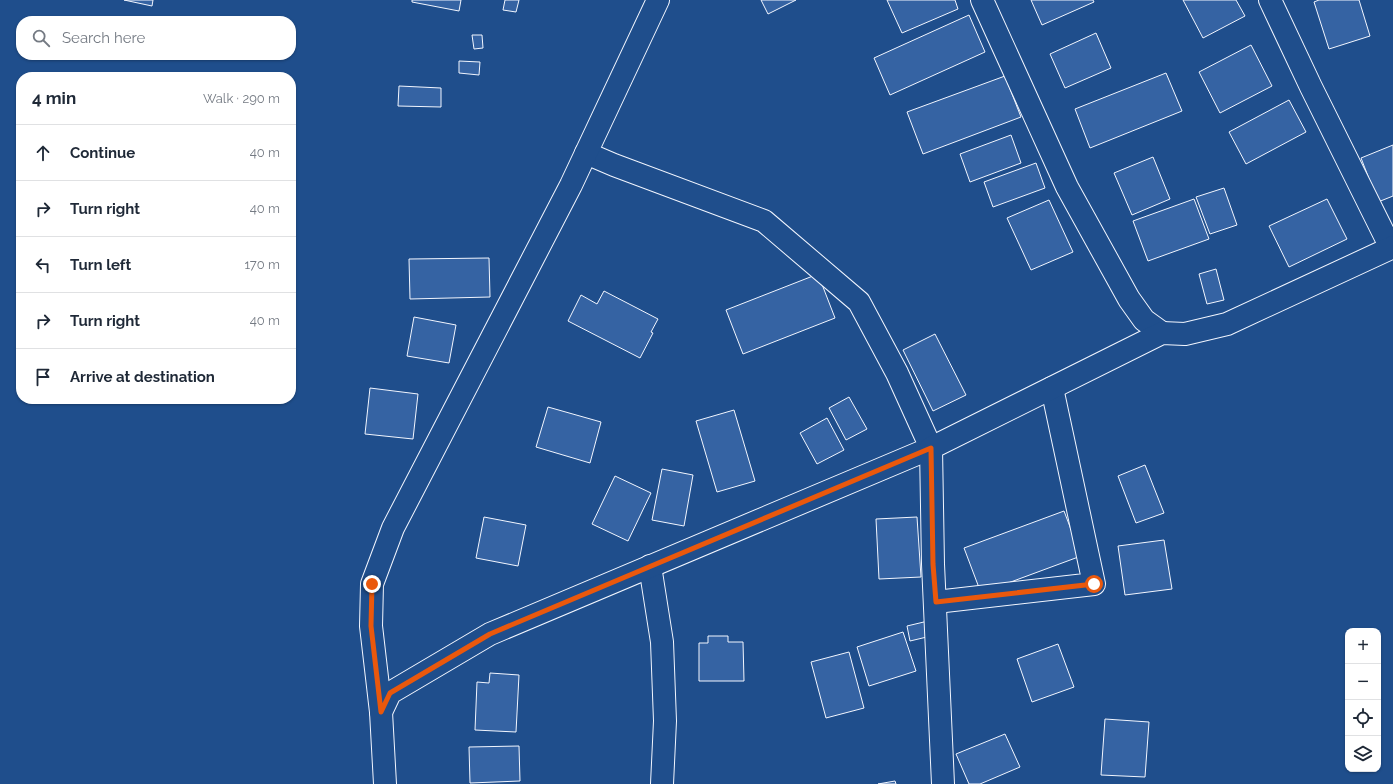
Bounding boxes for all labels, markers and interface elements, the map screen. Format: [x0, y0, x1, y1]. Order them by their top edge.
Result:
search box [16, 16, 296, 60]
icon: search [30, 27, 52, 49]
text: Search here [62, 29, 145, 47]
text: 4 min [32, 88, 76, 108]
text: Walk · 290 m [203, 91, 280, 106]
icon: ahead [32, 142, 54, 164]
text: Continue [70, 144, 135, 162]
text: 40 m [250, 145, 280, 160]
icon: right [32, 198, 54, 220]
text: Turn right [70, 200, 140, 218]
text: 40 m [250, 201, 280, 216]
icon: left [32, 254, 54, 276]
text: Turn left [70, 256, 131, 274]
text: 170 m [244, 257, 280, 272]
icon: right [32, 310, 54, 332]
text: Turn right [70, 312, 140, 330]
text: 40 m [250, 313, 280, 328]
icon: arrive [32, 366, 54, 388]
text: Arrive at destination [70, 368, 215, 386]
route end [363, 575, 381, 593]
route start [1085, 575, 1103, 593]
map controls [1345, 628, 1381, 772]
button: + [1345, 628, 1381, 664]
button: − [1345, 664, 1381, 700]
button: locate [1345, 700, 1381, 736]
button: layers [1345, 736, 1381, 772]

